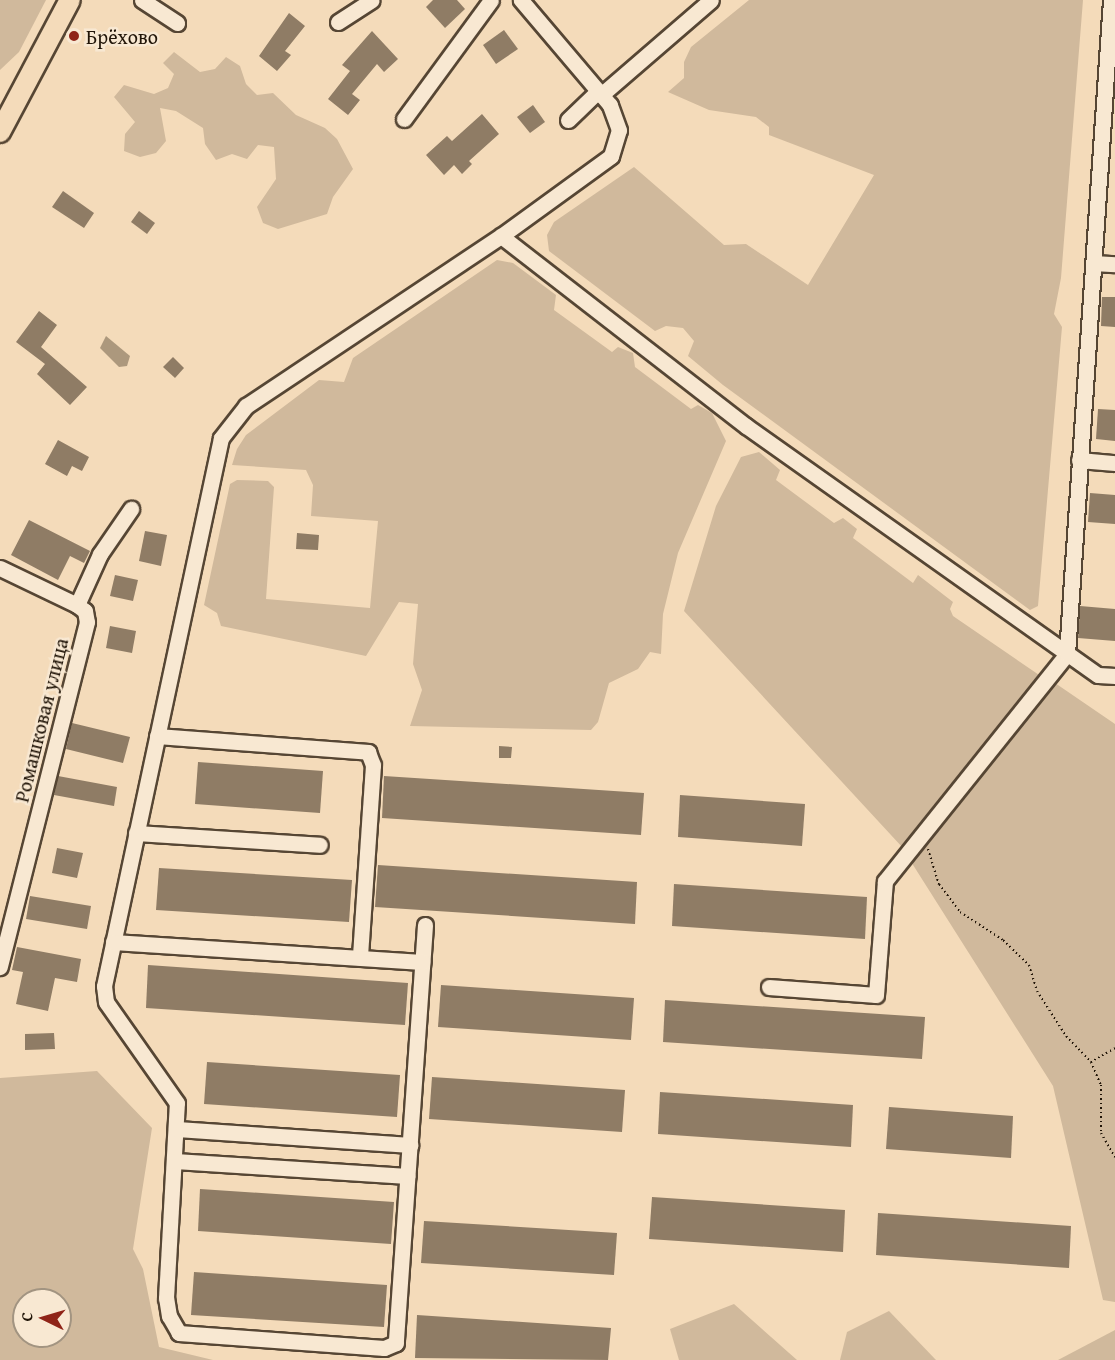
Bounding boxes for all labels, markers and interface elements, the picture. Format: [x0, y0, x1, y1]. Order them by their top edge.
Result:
place label: Брёхово [86, 24, 158, 48]
marker: Брёхово [67, 29, 81, 43]
street label: Ромашковая улица [9, 635, 73, 805]
north arrow [12, 1288, 72, 1348]
text: С [14, 1311, 38, 1322]

